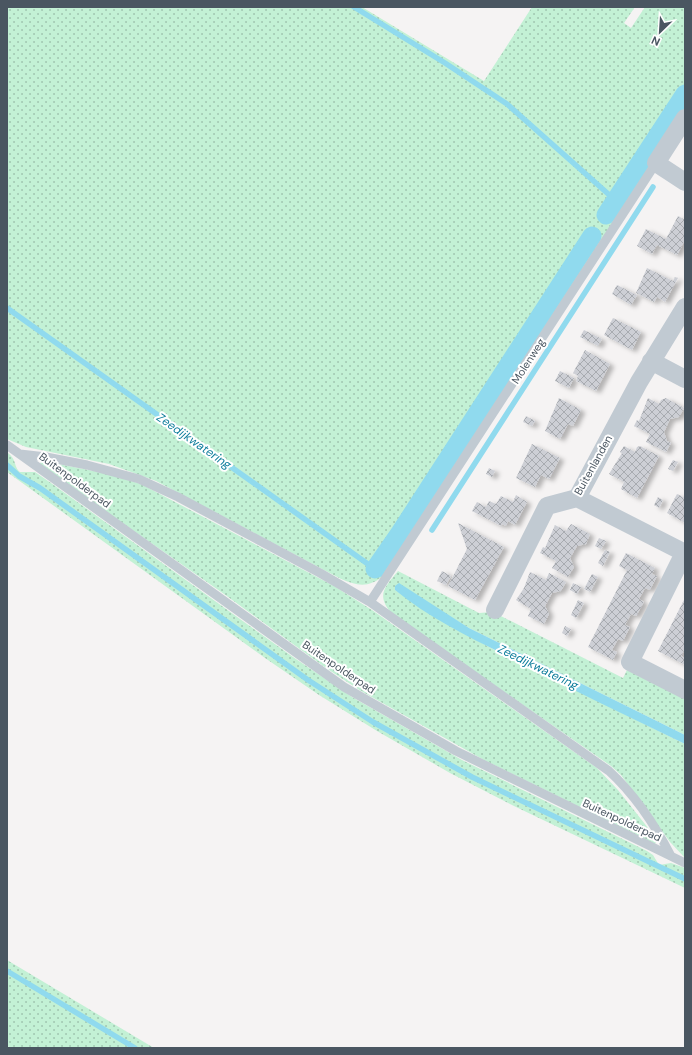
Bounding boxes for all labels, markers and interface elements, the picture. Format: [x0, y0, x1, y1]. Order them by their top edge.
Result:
north arrow [640, 12, 680, 52]
text: N [649, 33, 662, 49]
street label: Molenweg [508, 336, 548, 386]
water label: Zeedijkwatering [154, 409, 235, 473]
street label: Buitenlanden [571, 433, 615, 497]
street label: Buitenpolderpad [36, 449, 114, 511]
street label: Buitenpolderpad [300, 637, 378, 697]
water label: Zeedijkwatering [495, 641, 581, 694]
street label: Buitenpolderpad [580, 796, 664, 844]

